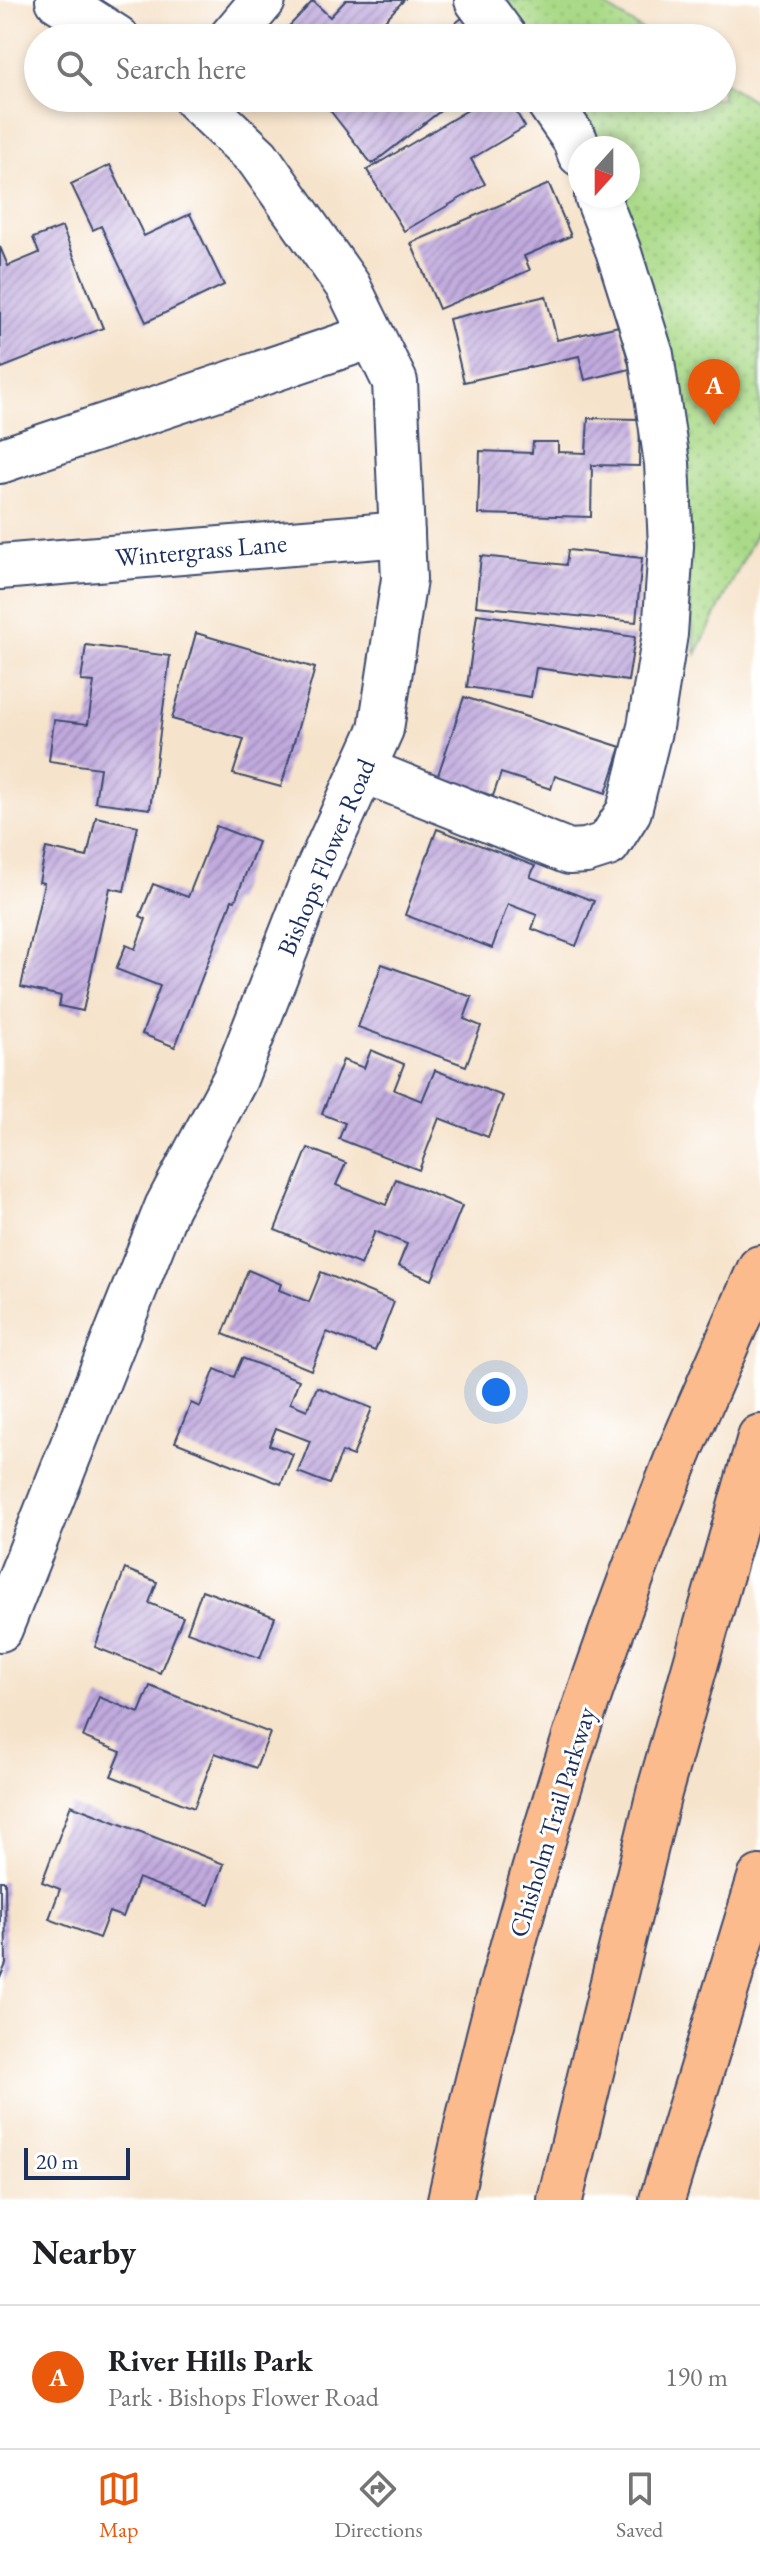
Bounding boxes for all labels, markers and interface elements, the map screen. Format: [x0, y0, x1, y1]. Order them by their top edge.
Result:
search box [24, 24, 736, 112]
icon: search [52, 46, 96, 90]
text: Search here [116, 49, 246, 88]
north arrow [568, 136, 640, 208]
pin: A [688, 359, 740, 425]
street label: Wintergrass Lane [114, 526, 288, 574]
street label: Bishops Flower Road [269, 752, 383, 961]
your location [476, 1372, 516, 1412]
street label: Chisholm Trail Parkway [501, 1702, 603, 1941]
scale bar [24, 2144, 130, 2180]
text: 20 m [36, 2147, 79, 2176]
text: Nearby [32, 2230, 136, 2274]
text: River Hills Park [108, 2341, 313, 2380]
text: A [49, 2360, 67, 2394]
text: 190 m [665, 2360, 728, 2394]
text: Park · Bishops Flower Road [108, 2380, 379, 2414]
tab: Map [97, 2467, 141, 2544]
tab: Directions [334, 2467, 423, 2544]
tab: Saved [616, 2467, 663, 2544]

